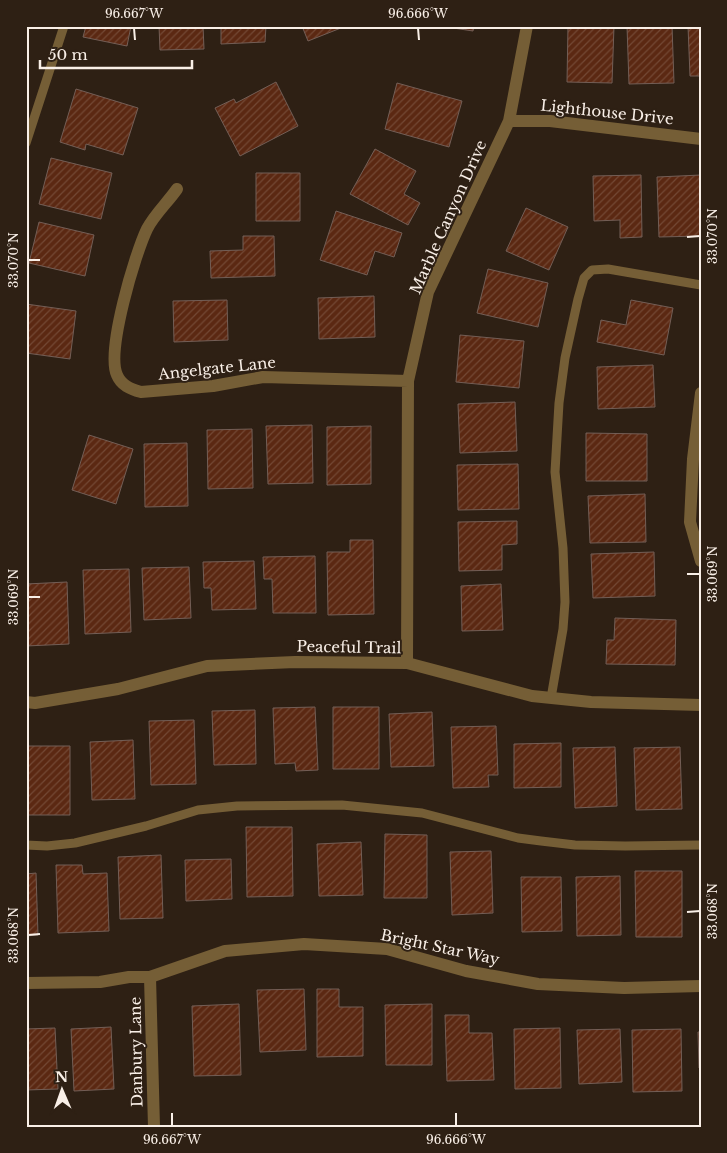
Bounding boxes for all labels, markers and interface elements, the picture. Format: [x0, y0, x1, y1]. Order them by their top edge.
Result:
text: 96.667°W [105, 6, 164, 21]
text: 96.666°W [388, 6, 449, 21]
scale bar [40, 38, 192, 70]
text: 50 m [48, 45, 88, 64]
street label: Lighthouse Drive [539, 96, 675, 128]
street label: Marble Canyon Drive [405, 137, 491, 297]
text: 33.070°N [705, 208, 720, 264]
text: 33.070°N [6, 232, 21, 288]
street label: Angelgate Lane [156, 352, 277, 384]
text: 33.069°N [705, 545, 720, 602]
text: 33.069°N [6, 568, 21, 625]
street label: Peaceful Trail [296, 637, 402, 657]
text: 33.068°N [705, 883, 720, 939]
text: 33.068°N [6, 907, 21, 963]
street label: Bright Star Way [379, 925, 502, 969]
street label: Danbury Lane [126, 997, 146, 1107]
north arrow [38, 1066, 88, 1116]
text: N [55, 1068, 68, 1086]
text: 96.667°W [143, 1132, 202, 1147]
text: 96.666°W [426, 1132, 487, 1147]

